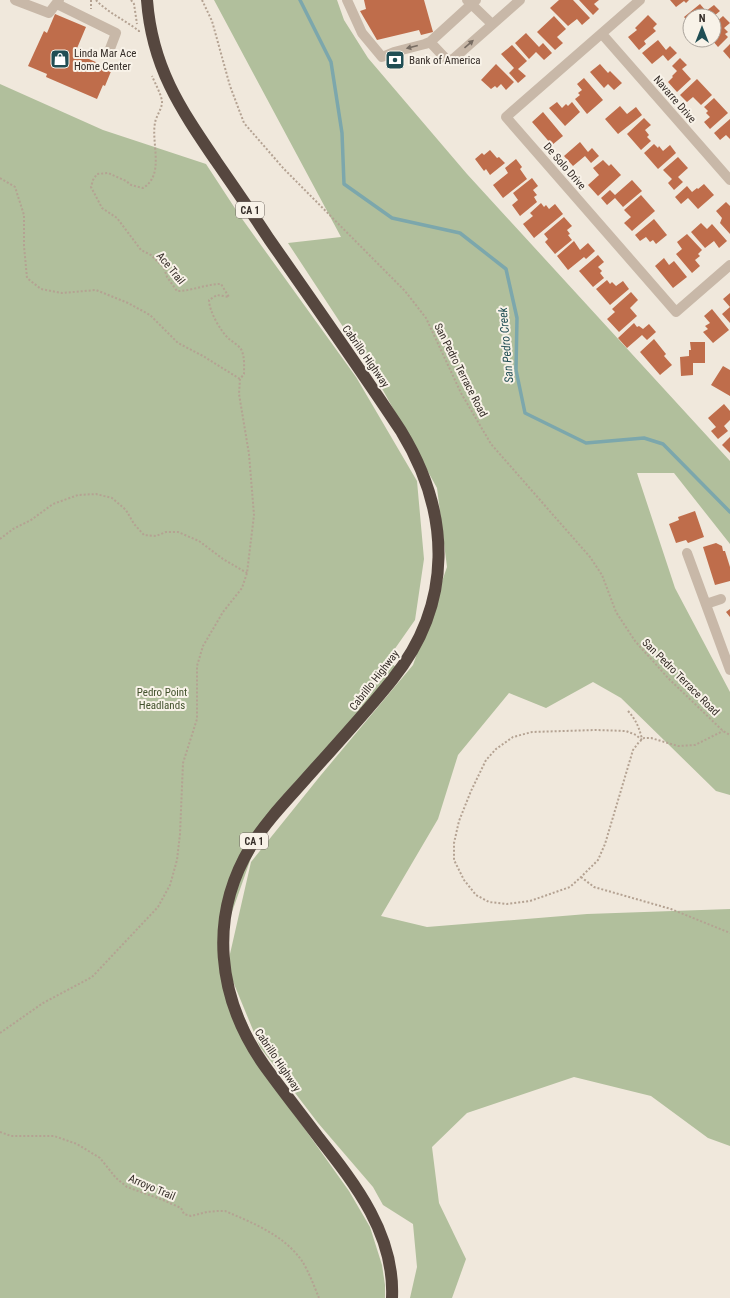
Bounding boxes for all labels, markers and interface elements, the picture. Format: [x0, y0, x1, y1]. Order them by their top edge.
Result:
north arrow [682, 8, 722, 48]
text: N [699, 12, 706, 25]
one-way arrow [464, 40, 474, 49]
one-way arrow [405, 45, 418, 51]
place label: Linda Mar Ace Home Center [74, 47, 136, 73]
shop icon: Linda Mar Ace Home Center [49, 48, 71, 70]
bank icon: Bank of America [384, 49, 406, 71]
place label: Bank of America [409, 54, 481, 67]
street label: Navarre Drive [651, 73, 699, 126]
street label: De Solo Drive [541, 140, 588, 192]
road number: CA 1 [236, 202, 264, 218]
street label: Ace Trail [154, 250, 188, 287]
water label: San Pedro Creek [496, 306, 516, 383]
street label: San Pedro Terrace Road [431, 321, 490, 419]
street label: Cabrillo Highway [339, 323, 392, 390]
street label: San Pedro Terrace Road [639, 636, 722, 719]
street label: Cabrillo Highway [347, 647, 402, 713]
park label: Pedro Point Headlands [137, 686, 187, 712]
road number: CA 1 [240, 833, 268, 849]
street label: Cabrillo Highway [252, 1026, 304, 1094]
street label: Arroyo Trail [126, 1172, 177, 1203]

